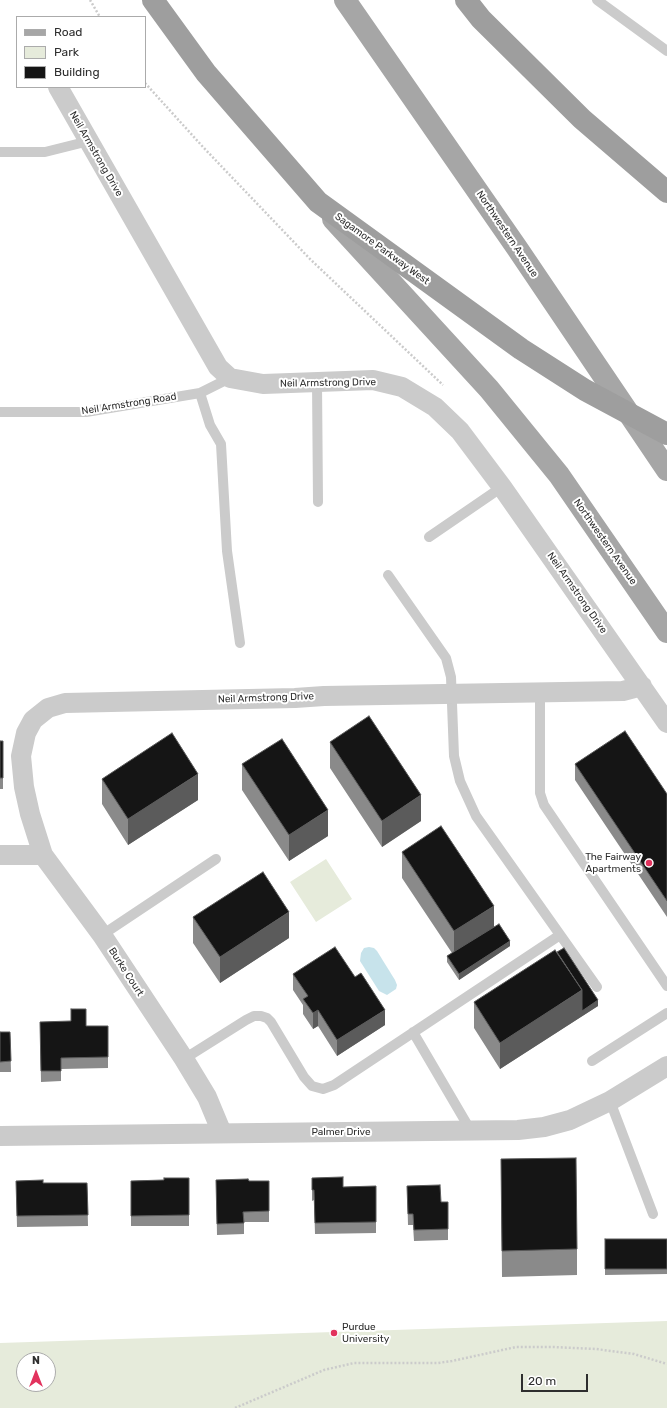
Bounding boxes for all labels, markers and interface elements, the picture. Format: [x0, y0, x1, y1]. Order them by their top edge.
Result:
legend [16, 16, 146, 88]
text: Road [54, 25, 82, 39]
text: Park [54, 45, 79, 59]
text: Building [54, 65, 100, 79]
street label: Neil Armstrong Drive [67, 109, 125, 199]
street label: Northwestern Avenue [474, 188, 540, 280]
street label: Sagamore Parkway West [332, 211, 432, 287]
street label: Neil Armstrong Drive [280, 376, 376, 390]
street label: Neil Armstrong Road [81, 391, 177, 417]
street label: Northwestern Avenue [571, 497, 639, 587]
street label: Neil Armstrong Drive [544, 550, 610, 636]
street label: Neil Armstrong Drive [218, 690, 314, 706]
place label: The Fairway Apartments [585, 851, 641, 874]
marker: The Fairway Apartments [644, 858, 654, 868]
street label: Burke Court [106, 945, 146, 999]
street label: Palmer Drive [311, 1126, 371, 1138]
place label: Purdue University [342, 1321, 389, 1344]
marker: Purdue University [329, 1328, 339, 1338]
north arrow [16, 1352, 56, 1392]
text: N [32, 1354, 40, 1367]
scale bar [523, 1366, 590, 1392]
text: 20 m [528, 1374, 556, 1388]

